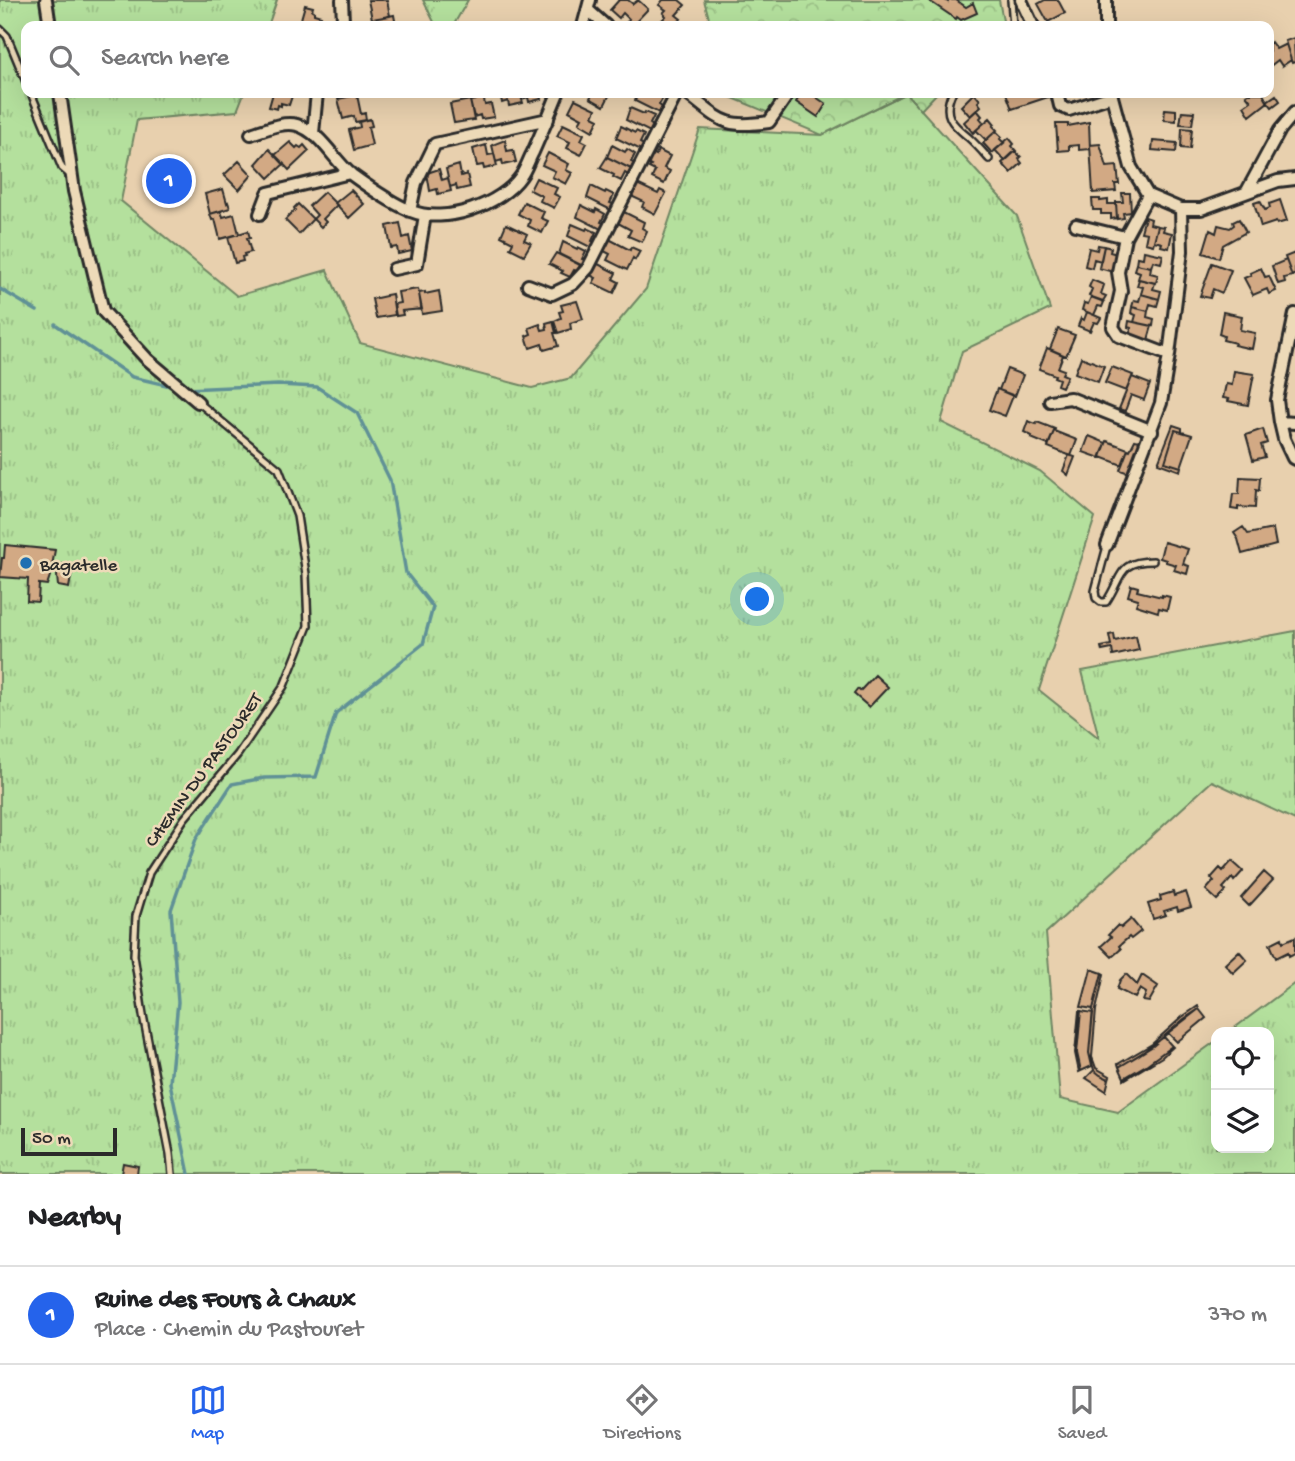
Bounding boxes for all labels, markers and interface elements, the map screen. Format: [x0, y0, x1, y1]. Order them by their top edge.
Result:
search box [21, 21, 1274, 98]
icon: search [45, 41, 83, 79]
text: Search here [101, 44, 229, 75]
pin: 1 [146, 155, 192, 207]
marker: Bagatelle [18, 555, 34, 571]
place label: Bagatelle [39, 555, 118, 578]
your location [740, 582, 774, 616]
street label: CHEMIN DU PASTOURET [141, 689, 269, 853]
map controls [1211, 1027, 1274, 1153]
button: locate [1211, 1027, 1274, 1090]
button: layers [1211, 1090, 1274, 1153]
scale bar [21, 1125, 117, 1157]
text: 50 m [32, 1128, 71, 1151]
text: Nearby [28, 1202, 121, 1237]
text: Ruine des Fours à Chaux [95, 1286, 356, 1317]
text: 1 [46, 1302, 56, 1329]
text: 370 m [1208, 1302, 1267, 1329]
text: Place · Chemin du Pastouret [95, 1317, 363, 1344]
tab: Map [189, 1381, 227, 1446]
tab: Directions [604, 1381, 681, 1446]
tab: Saved [1058, 1381, 1106, 1446]

